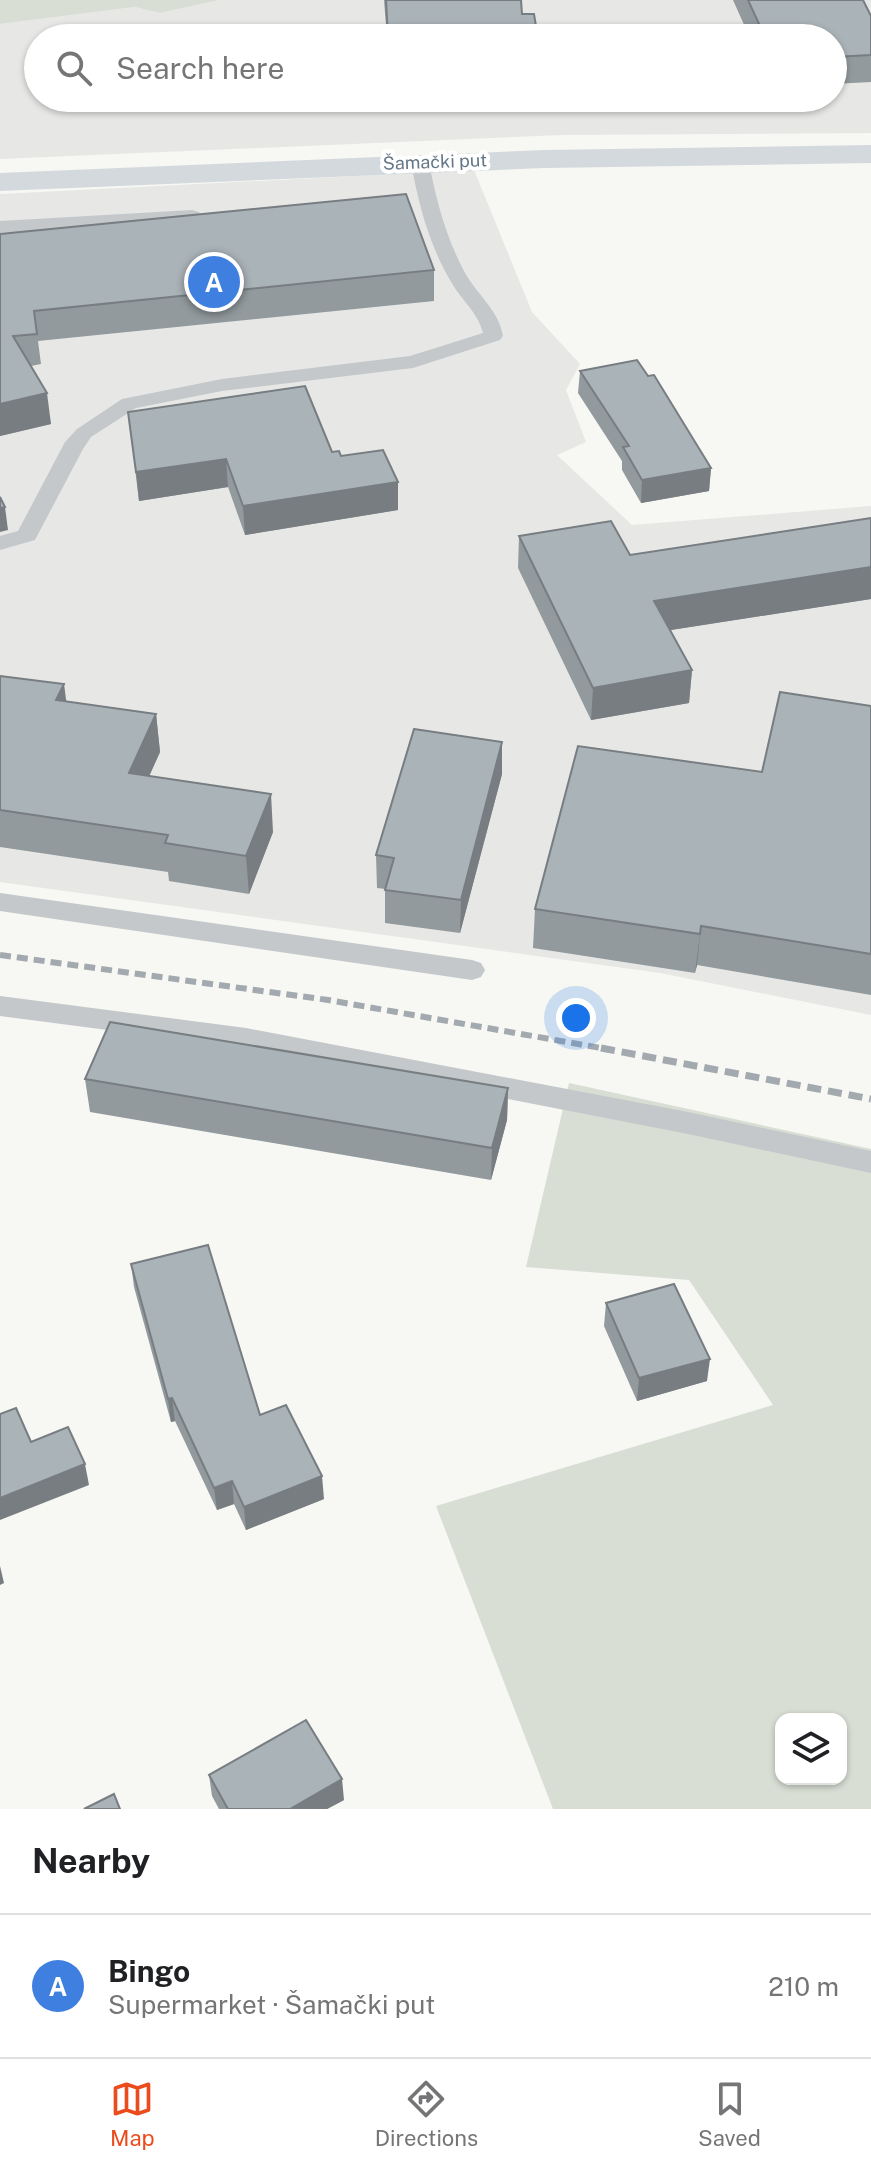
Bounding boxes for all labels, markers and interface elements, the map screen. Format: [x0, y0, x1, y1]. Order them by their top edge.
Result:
search box [24, 24, 847, 112]
icon: search [52, 46, 96, 90]
text: Search here [116, 50, 284, 86]
street label: Šamački put [382, 149, 487, 174]
pin: A [188, 252, 240, 312]
your location [556, 998, 596, 1038]
map controls [775, 1713, 847, 1785]
button: layers [775, 1713, 847, 1785]
text: Nearby [32, 1841, 150, 1881]
text: Bingo [108, 1953, 190, 1989]
text: A [49, 1971, 67, 2002]
text: 210 m [768, 1971, 839, 2002]
text: Supermarket · Šamački put [108, 1989, 435, 2020]
tab: Map [110, 2077, 155, 2151]
tab: Directions [375, 2077, 478, 2151]
tab: Saved [698, 2077, 761, 2151]

